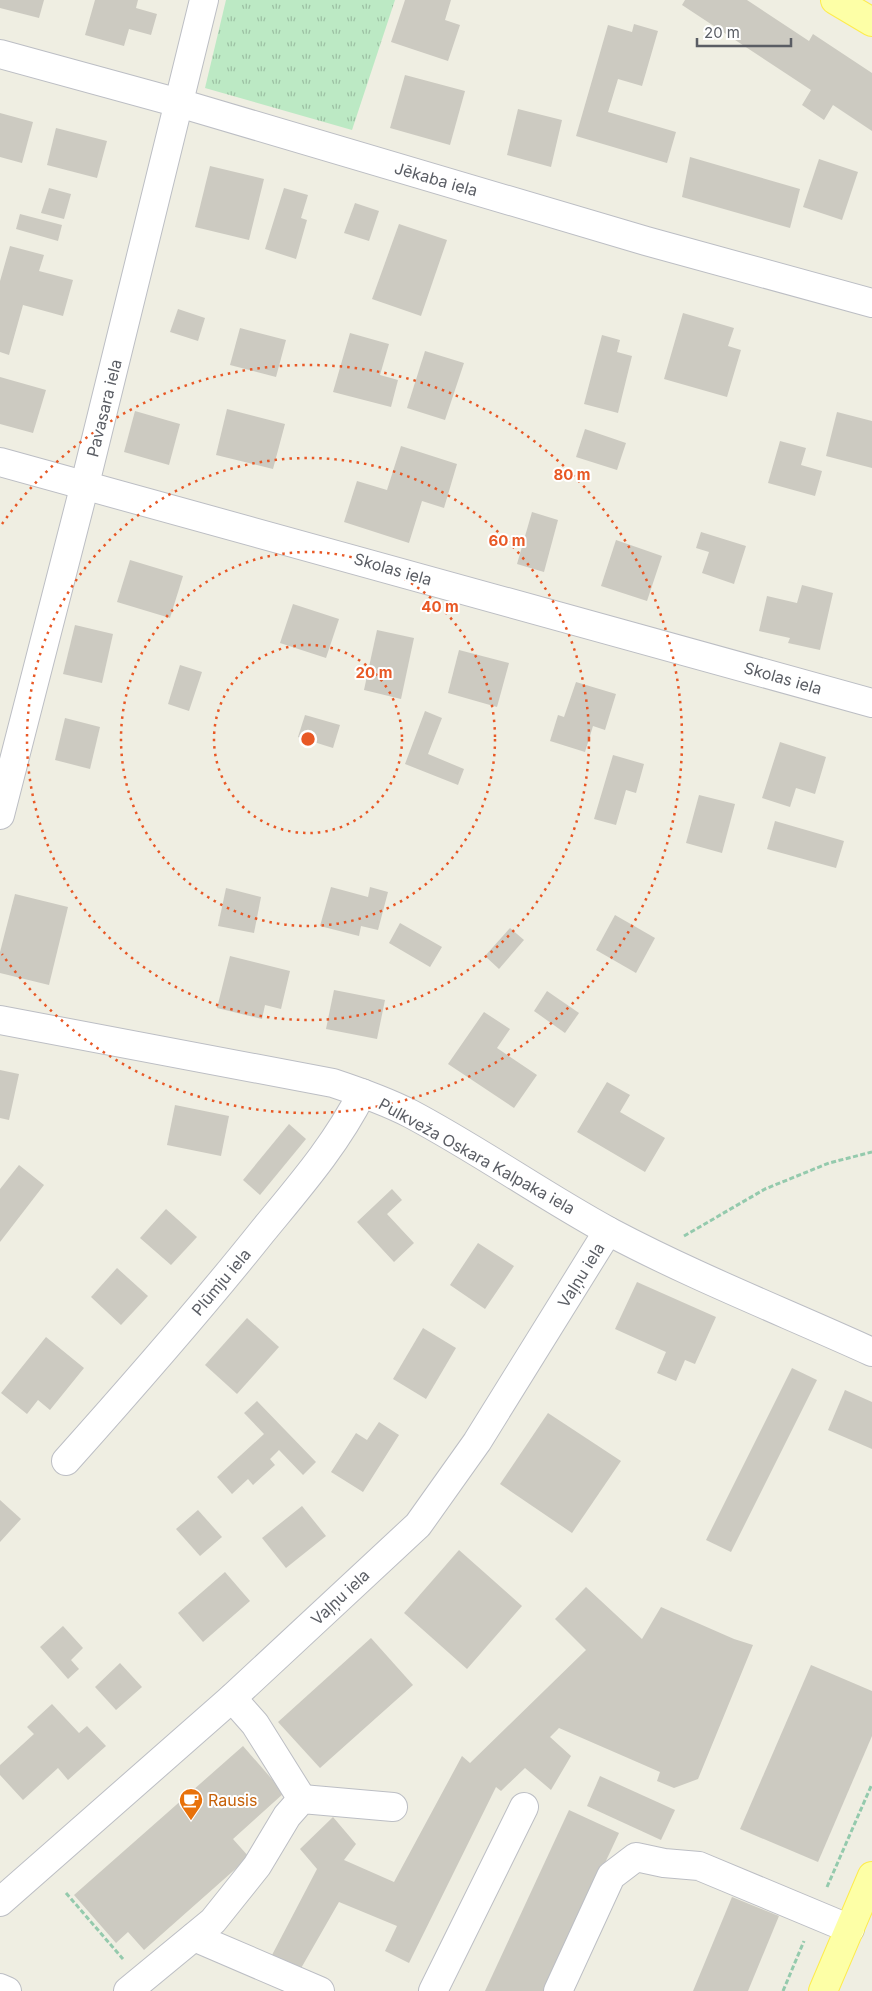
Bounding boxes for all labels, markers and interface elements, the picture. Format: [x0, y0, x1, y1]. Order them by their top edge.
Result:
scale bar [697, 15, 791, 47]
text: 20 m [704, 23, 740, 42]
street label: Jēkaba iela [392, 158, 480, 200]
street label: Pavasara iela [82, 357, 126, 459]
text: 80 m [553, 465, 591, 484]
text: 60 m [488, 531, 526, 550]
street label: Skolas iela [352, 548, 434, 590]
text: 40 m [421, 597, 459, 616]
street label: Skolas iela [742, 657, 824, 699]
text: 20 m [356, 663, 392, 682]
centre of rings [299, 730, 317, 748]
street label: Pulkveža Oskara Kalpaka iela [375, 1094, 579, 1218]
street label: Vaļņu iela [553, 1239, 609, 1311]
street label: Plūmju iela [187, 1244, 255, 1320]
street label: Vaļņu iela [307, 1565, 373, 1629]
cafe icon: Rausis [178, 1787, 204, 1821]
place label: Rausis [208, 1790, 257, 1810]

